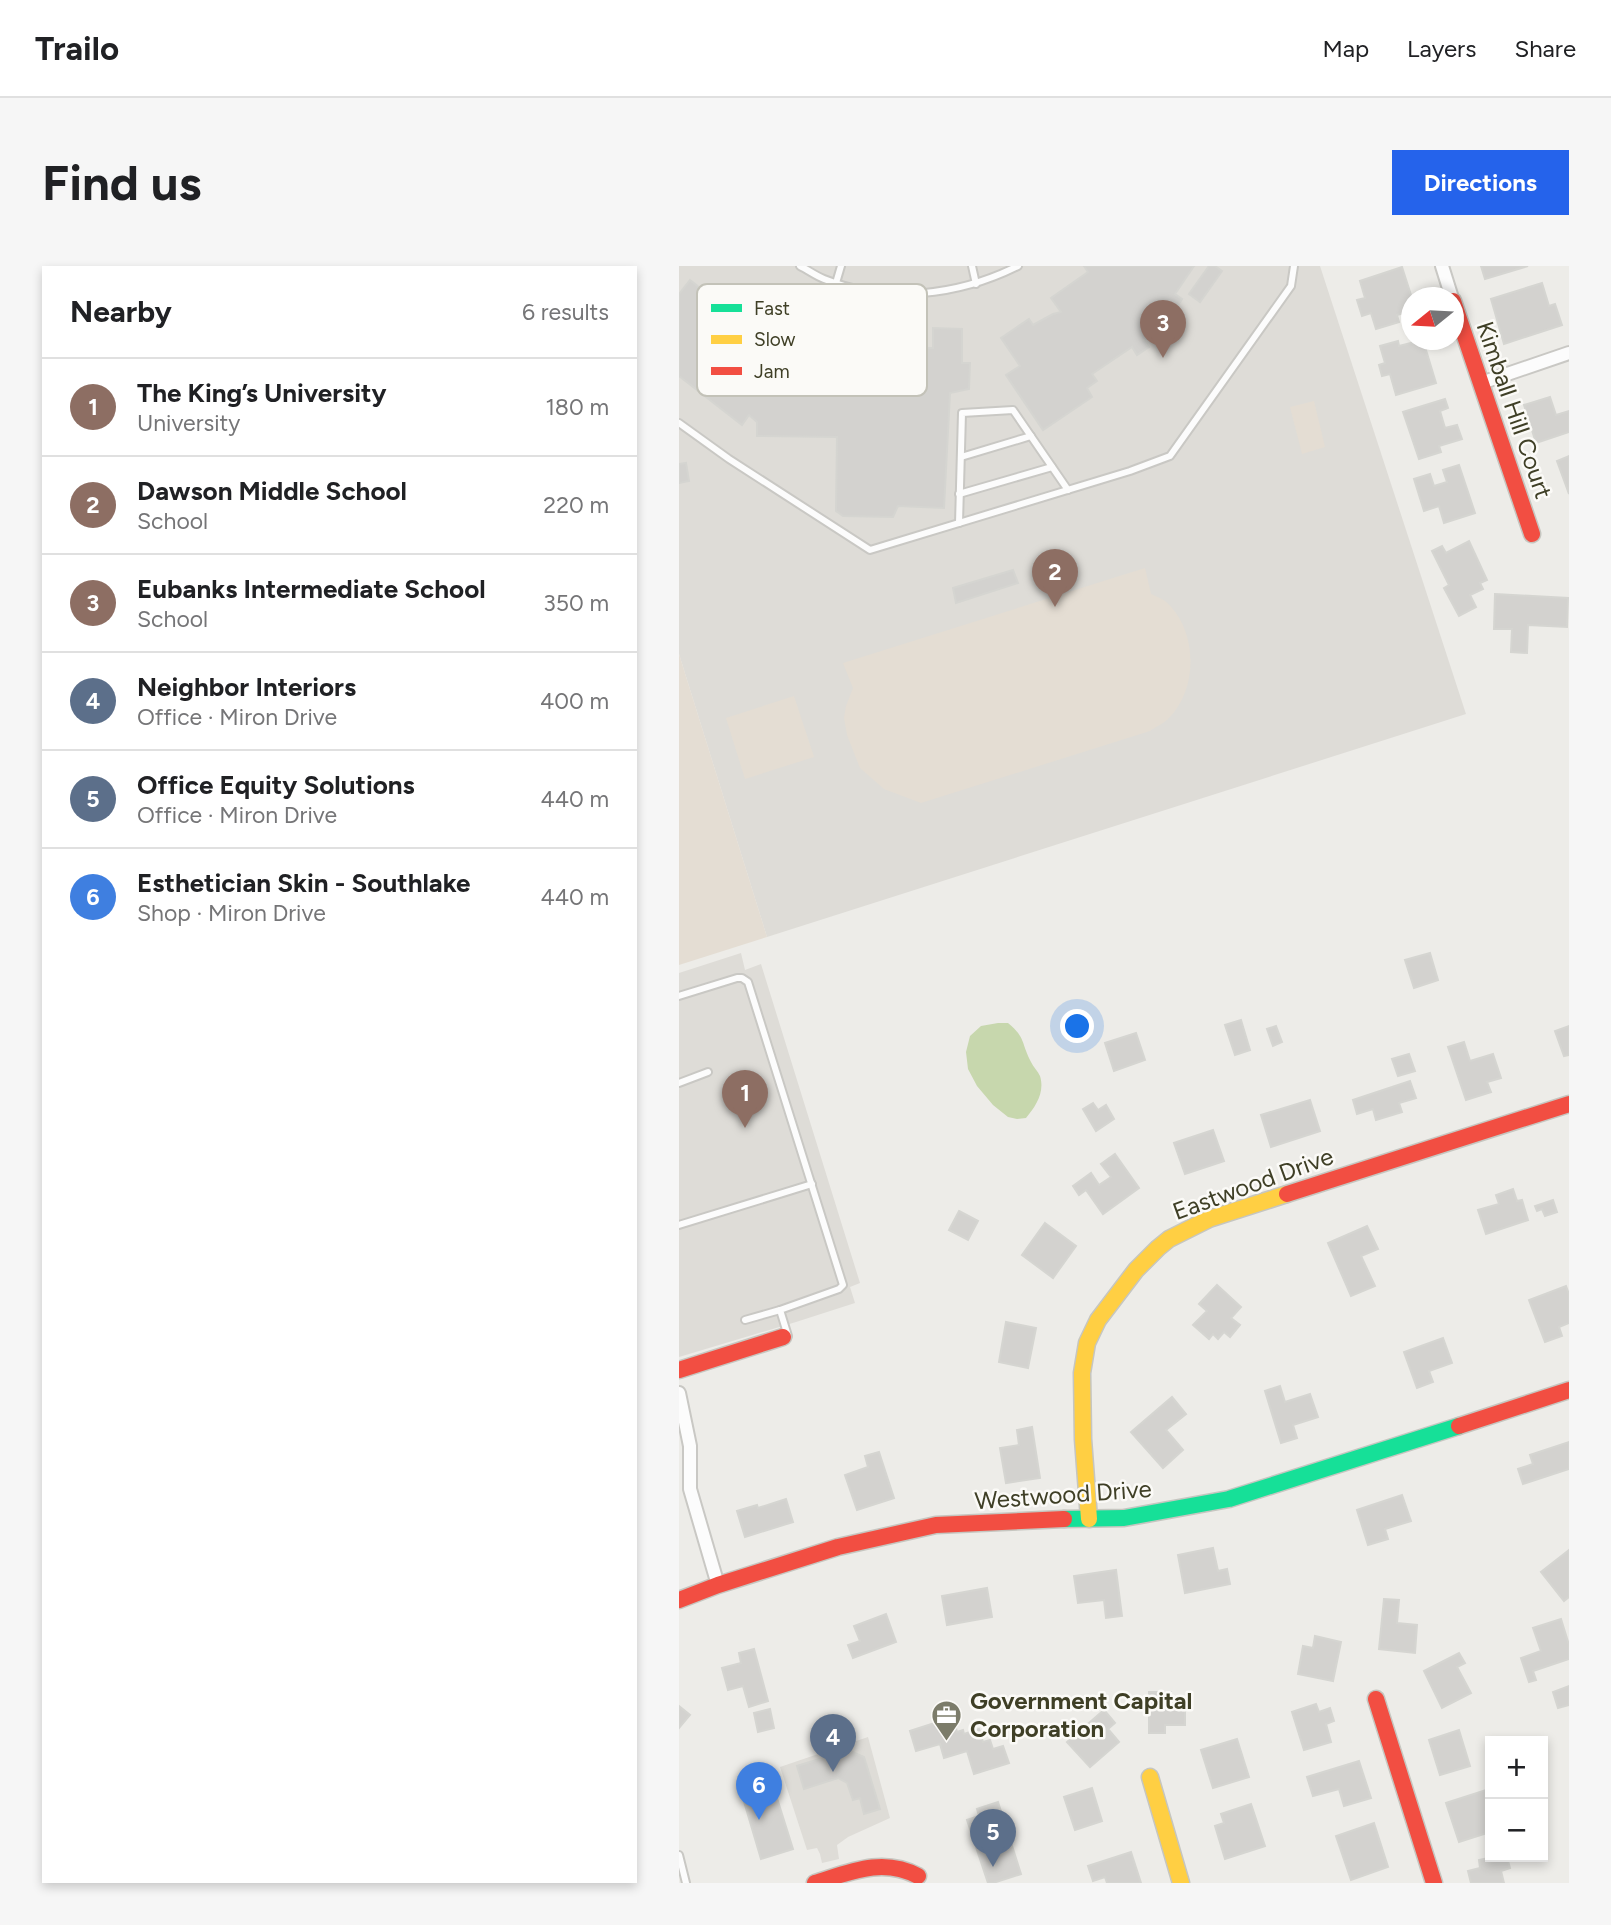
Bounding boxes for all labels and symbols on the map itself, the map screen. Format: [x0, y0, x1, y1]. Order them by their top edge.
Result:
legend [697, 284, 927, 396]
north arrow [1401, 287, 1464, 350]
text: Fast [754, 297, 790, 320]
pin: 3 [1140, 300, 1186, 358]
street label: Kimball Hill Court [1471, 318, 1558, 502]
text: Slow [754, 328, 796, 351]
text: Jam [754, 360, 790, 383]
pin: 2 [1032, 549, 1078, 607]
your location [1060, 1009, 1094, 1043]
pin: 1 [722, 1070, 768, 1128]
street label: Eastwood Drive [1169, 1141, 1337, 1226]
street label: Westwood Drive [974, 1474, 1152, 1515]
place label: Government Capital Corporation [970, 1686, 1192, 1743]
office icon: Government Capital Corporation [930, 1698, 964, 1742]
pin: 4 [810, 1714, 856, 1772]
pin: 6 [736, 1762, 782, 1820]
pin: 5 [970, 1809, 1016, 1867]

